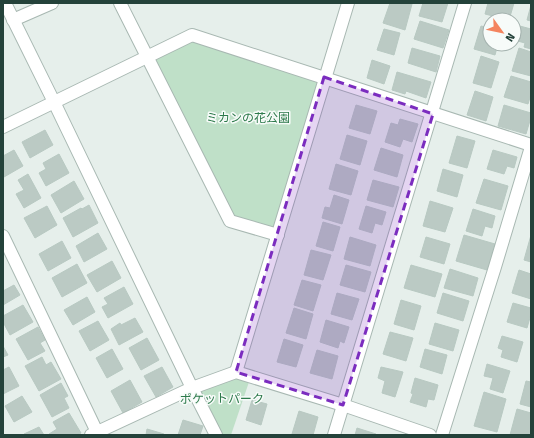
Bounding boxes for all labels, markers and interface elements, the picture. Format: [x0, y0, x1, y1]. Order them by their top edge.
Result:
north arrow [482, 12, 522, 52]
text: N [503, 31, 517, 44]
park label: ミカンの花公園 [206, 111, 290, 125]
park label: ポケットパーク [180, 392, 264, 406]

